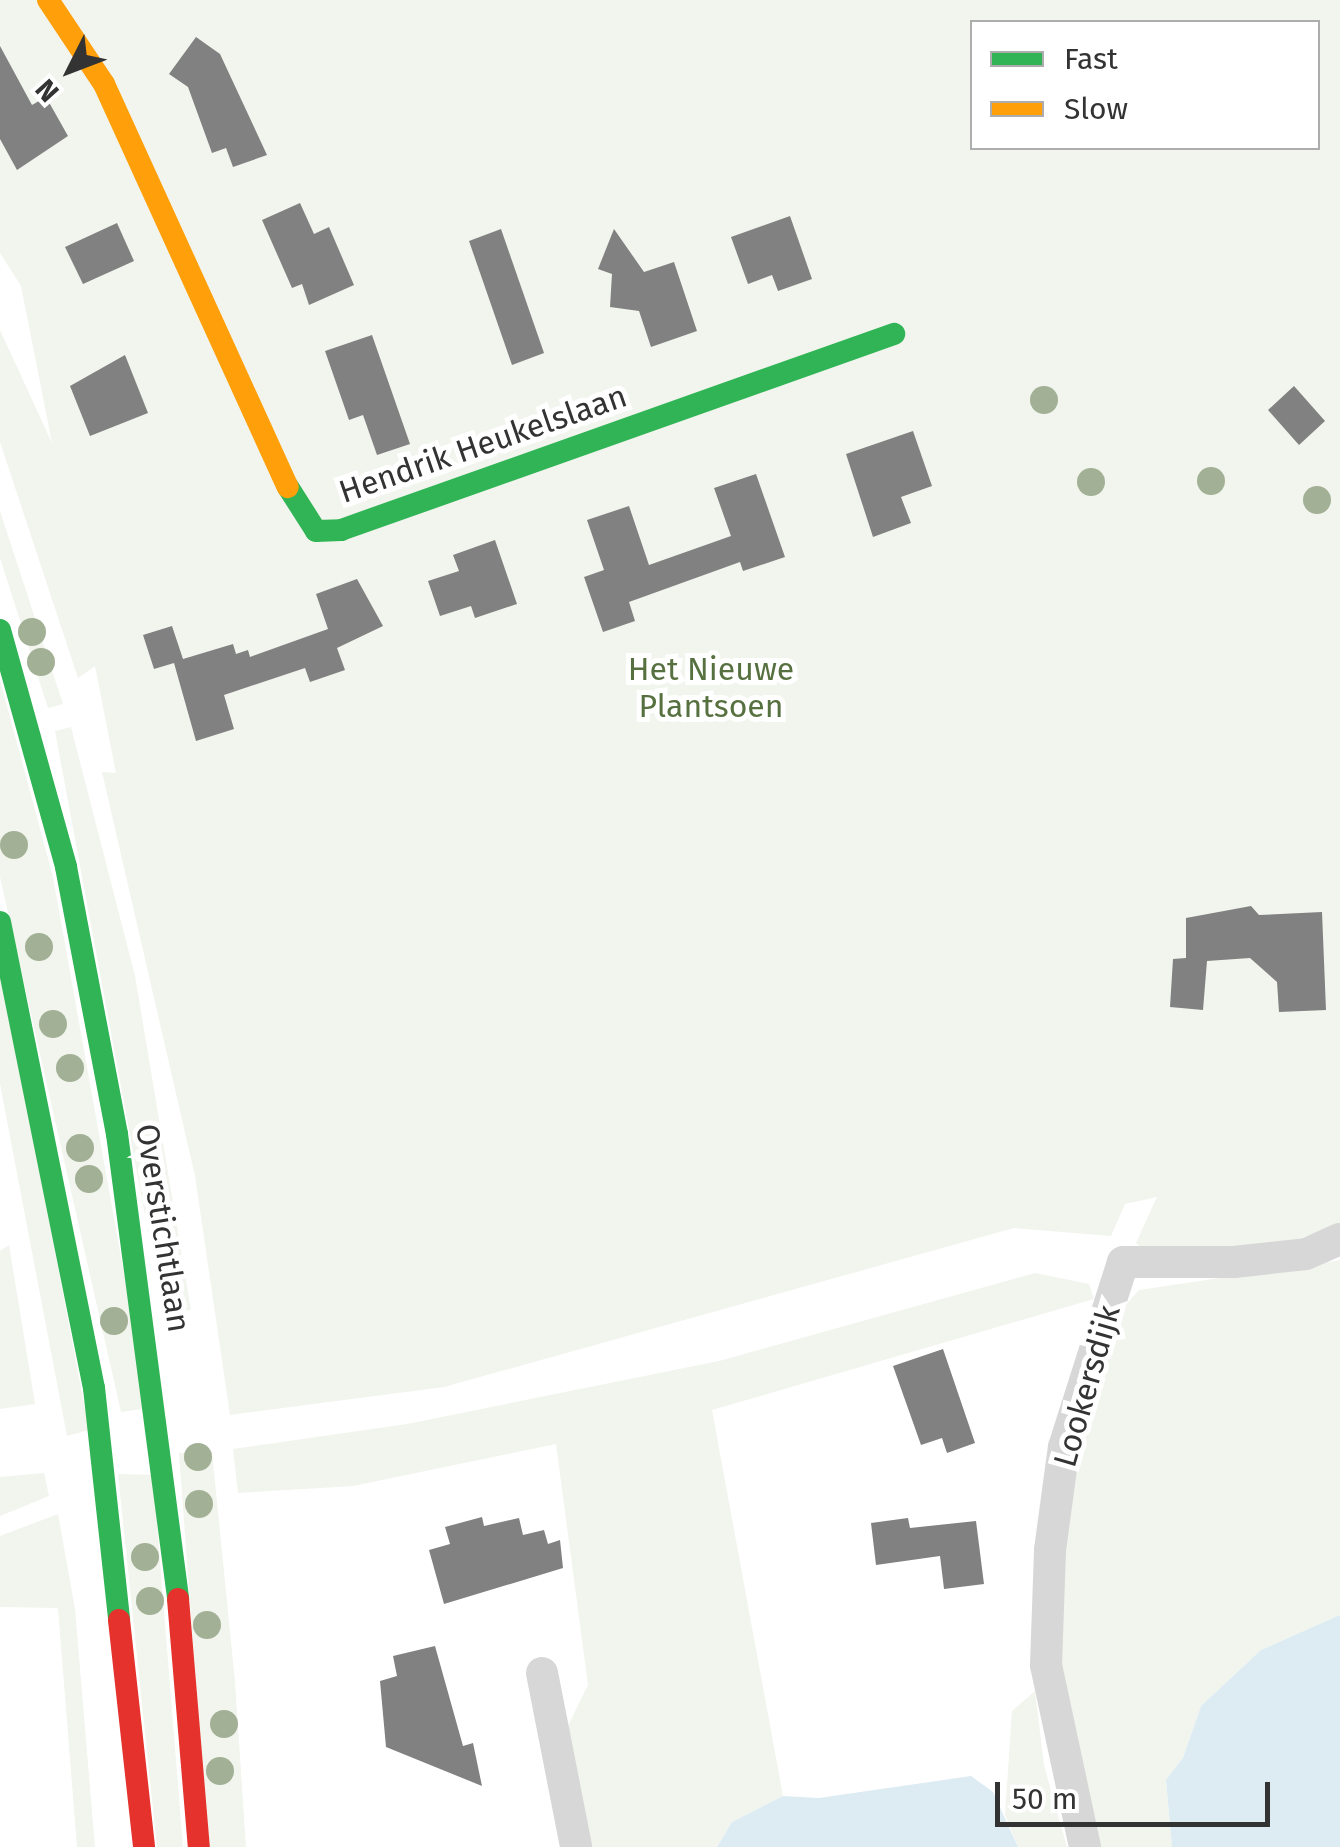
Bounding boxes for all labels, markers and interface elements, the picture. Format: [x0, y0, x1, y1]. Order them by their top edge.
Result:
north arrow [20, 20, 120, 120]
legend [970, 20, 1320, 150]
text: Fast [1064, 41, 1118, 77]
text: N [29, 72, 66, 108]
text: Slow [1064, 91, 1128, 127]
street label: Hendrik Heukelslaan [334, 377, 632, 511]
park label: Het Nieuwe Plantsoen [628, 651, 794, 726]
street label: Overstichtlaan [128, 1121, 198, 1335]
street label: Lookersdijk [1046, 1301, 1128, 1471]
scale bar [1000, 1762, 1275, 1824]
text: 50 m [1012, 1781, 1077, 1817]

